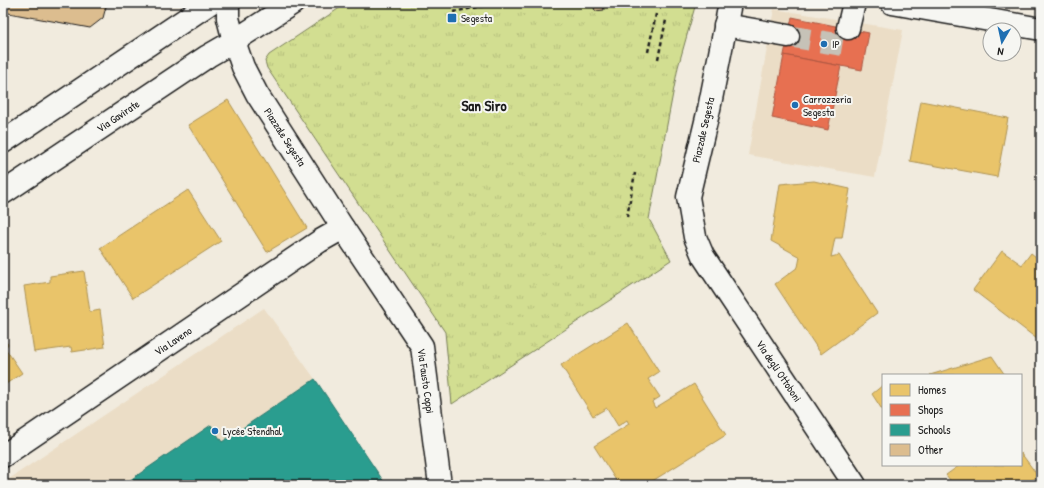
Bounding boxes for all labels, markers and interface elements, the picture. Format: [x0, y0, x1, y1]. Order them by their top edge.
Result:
place label: Segesta [461, 11, 493, 25]
marker: Segesta [446, 12, 458, 24]
north arrow [982, 22, 1022, 62]
place label: IP [832, 37, 840, 51]
marker: IP [819, 39, 829, 49]
text: N [996, 44, 1004, 59]
place label: Carrozzeria Segesta [803, 92, 852, 119]
district label: San Siro [461, 95, 507, 116]
street label: Piazzale Segesta [689, 95, 717, 164]
street label: Via Gavirate [94, 96, 143, 135]
marker: Carrozzeria Segesta [790, 100, 800, 110]
street label: Piazzale Segesta [261, 105, 309, 169]
street label: Via Laveno [152, 323, 195, 359]
street label: Via degli Ottoboni [753, 337, 805, 405]
street label: Via Fausto Coppi [414, 348, 438, 414]
legend [882, 374, 1022, 466]
text: Homes [918, 381, 946, 398]
text: Shops [918, 401, 944, 418]
text: Schools [918, 421, 951, 438]
place label: Lycée Stendhal [223, 424, 282, 438]
marker: Lycée Stendhal [210, 426, 220, 436]
text: Other [918, 441, 944, 458]

